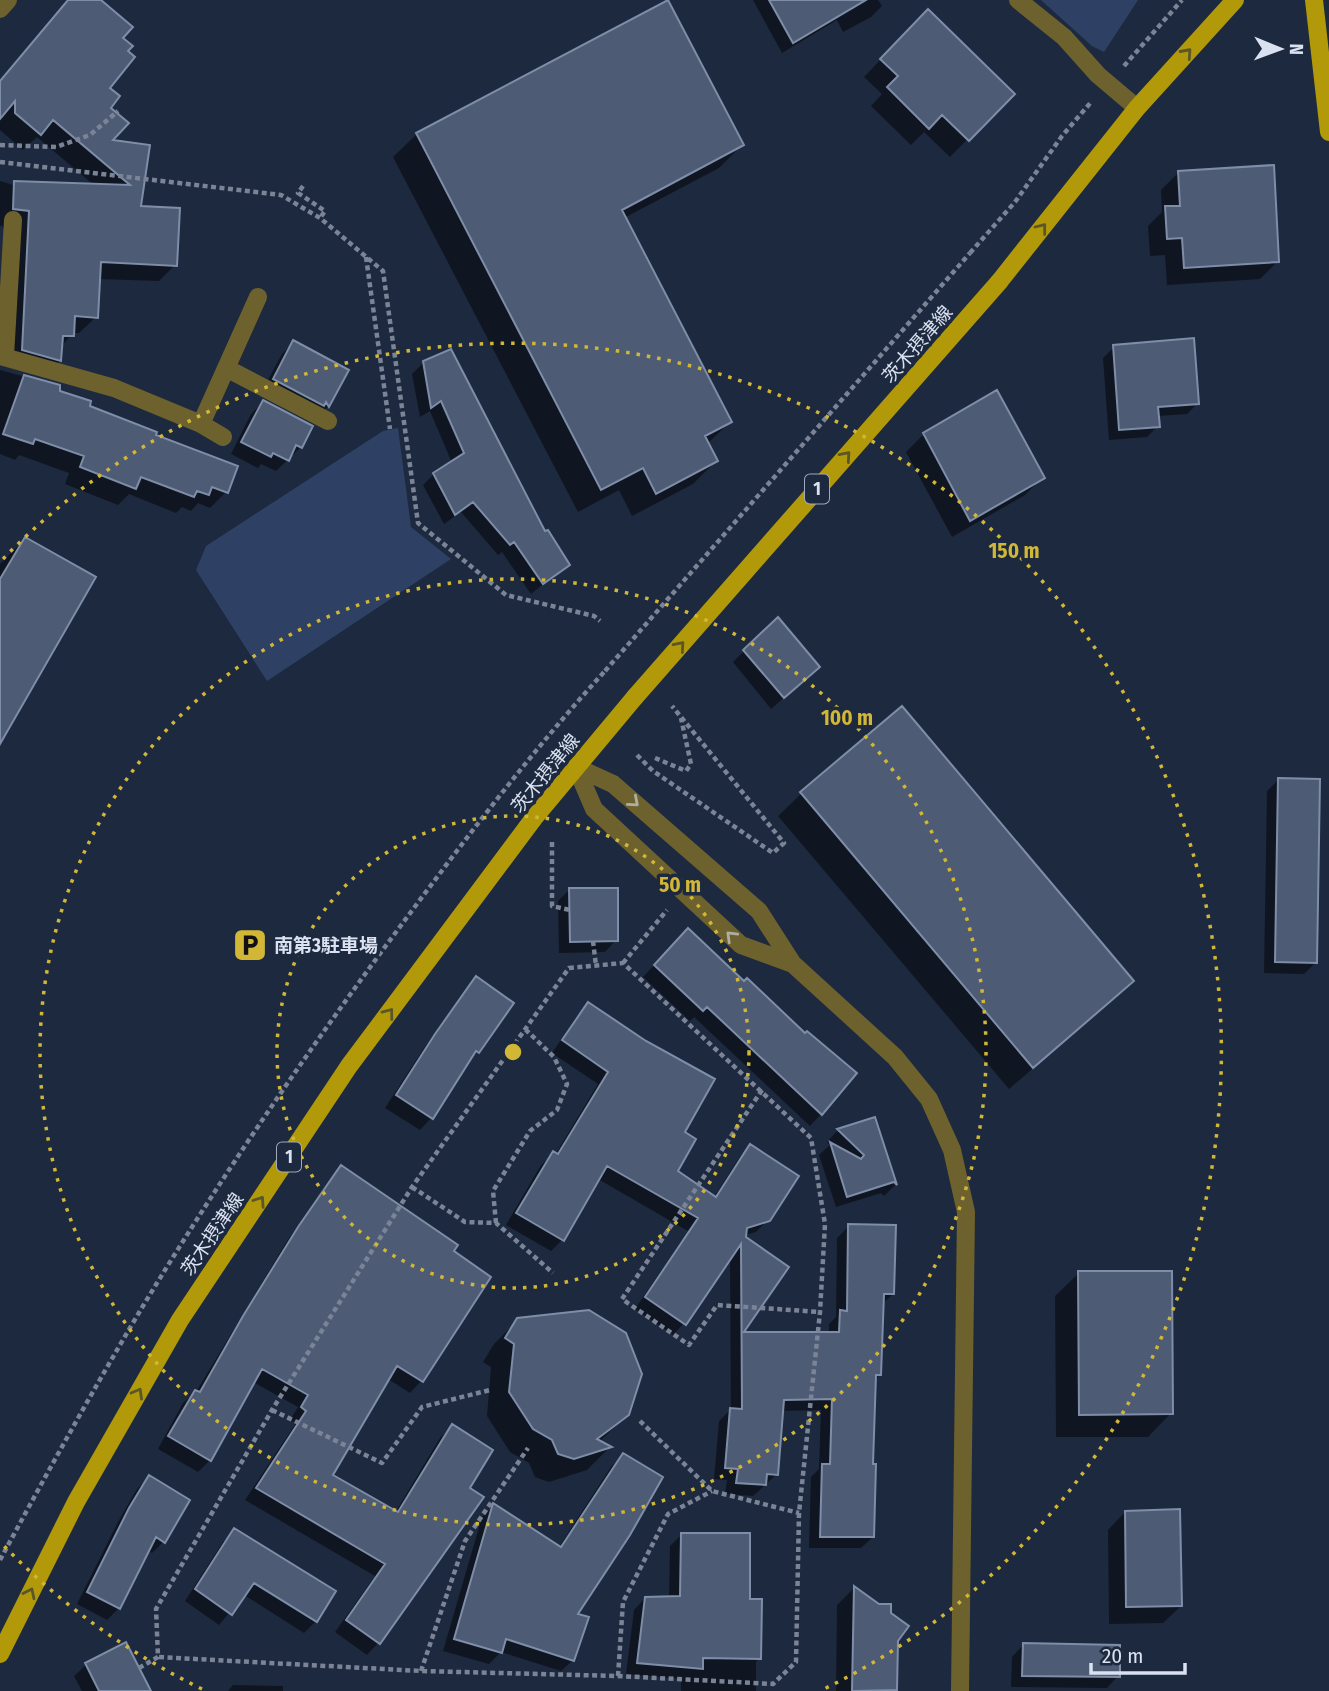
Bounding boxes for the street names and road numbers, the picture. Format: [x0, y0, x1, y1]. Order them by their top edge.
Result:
street label: 茨木摂津線 [878, 301, 957, 388]
road number: 1 [805, 475, 829, 504]
street label: 茨木摂津線 [507, 729, 584, 817]
road number: 1 [277, 1142, 301, 1172]
street label: 茨木摂津線 [176, 1188, 249, 1280]

